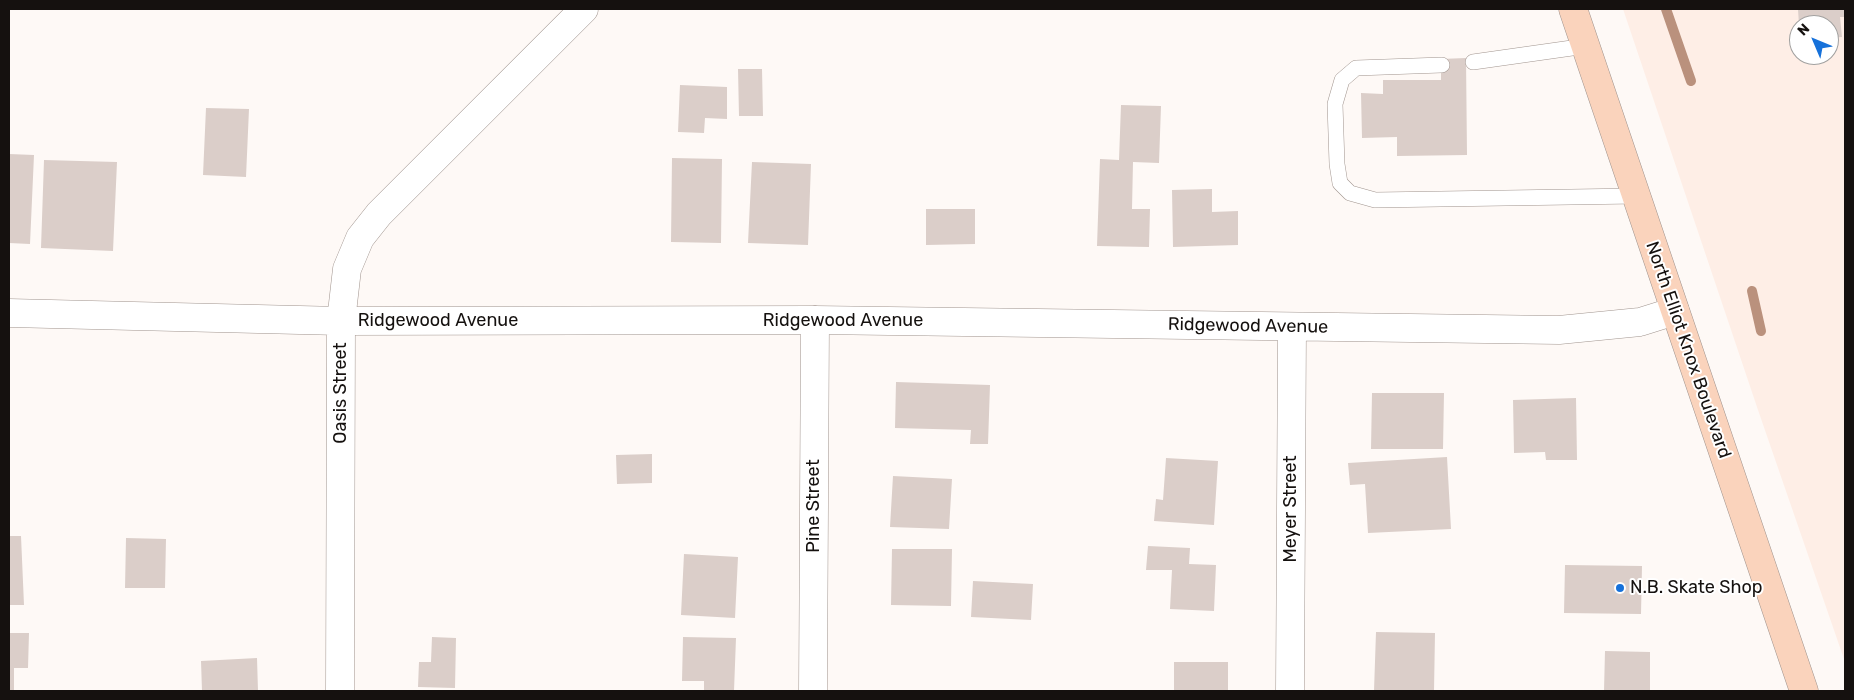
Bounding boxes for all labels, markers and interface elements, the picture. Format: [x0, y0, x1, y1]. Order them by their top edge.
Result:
north arrow [1789, 15, 1839, 65]
text: N [1794, 20, 1813, 39]
street label: North Elliot Knox Boulevard [1641, 239, 1735, 461]
street label: Ridgewood Avenue [358, 310, 518, 332]
street label: Ridgewood Avenue [763, 310, 923, 332]
street label: Ridgewood Avenue [1168, 314, 1328, 338]
street label: Oasis Street [330, 342, 352, 444]
street label: Meyer Street [1280, 455, 1302, 563]
street label: Pine Street [803, 459, 825, 553]
place label: N.B. Skate Shop [1630, 577, 1762, 599]
marker: N.B. Skate Shop [1614, 582, 1626, 594]

